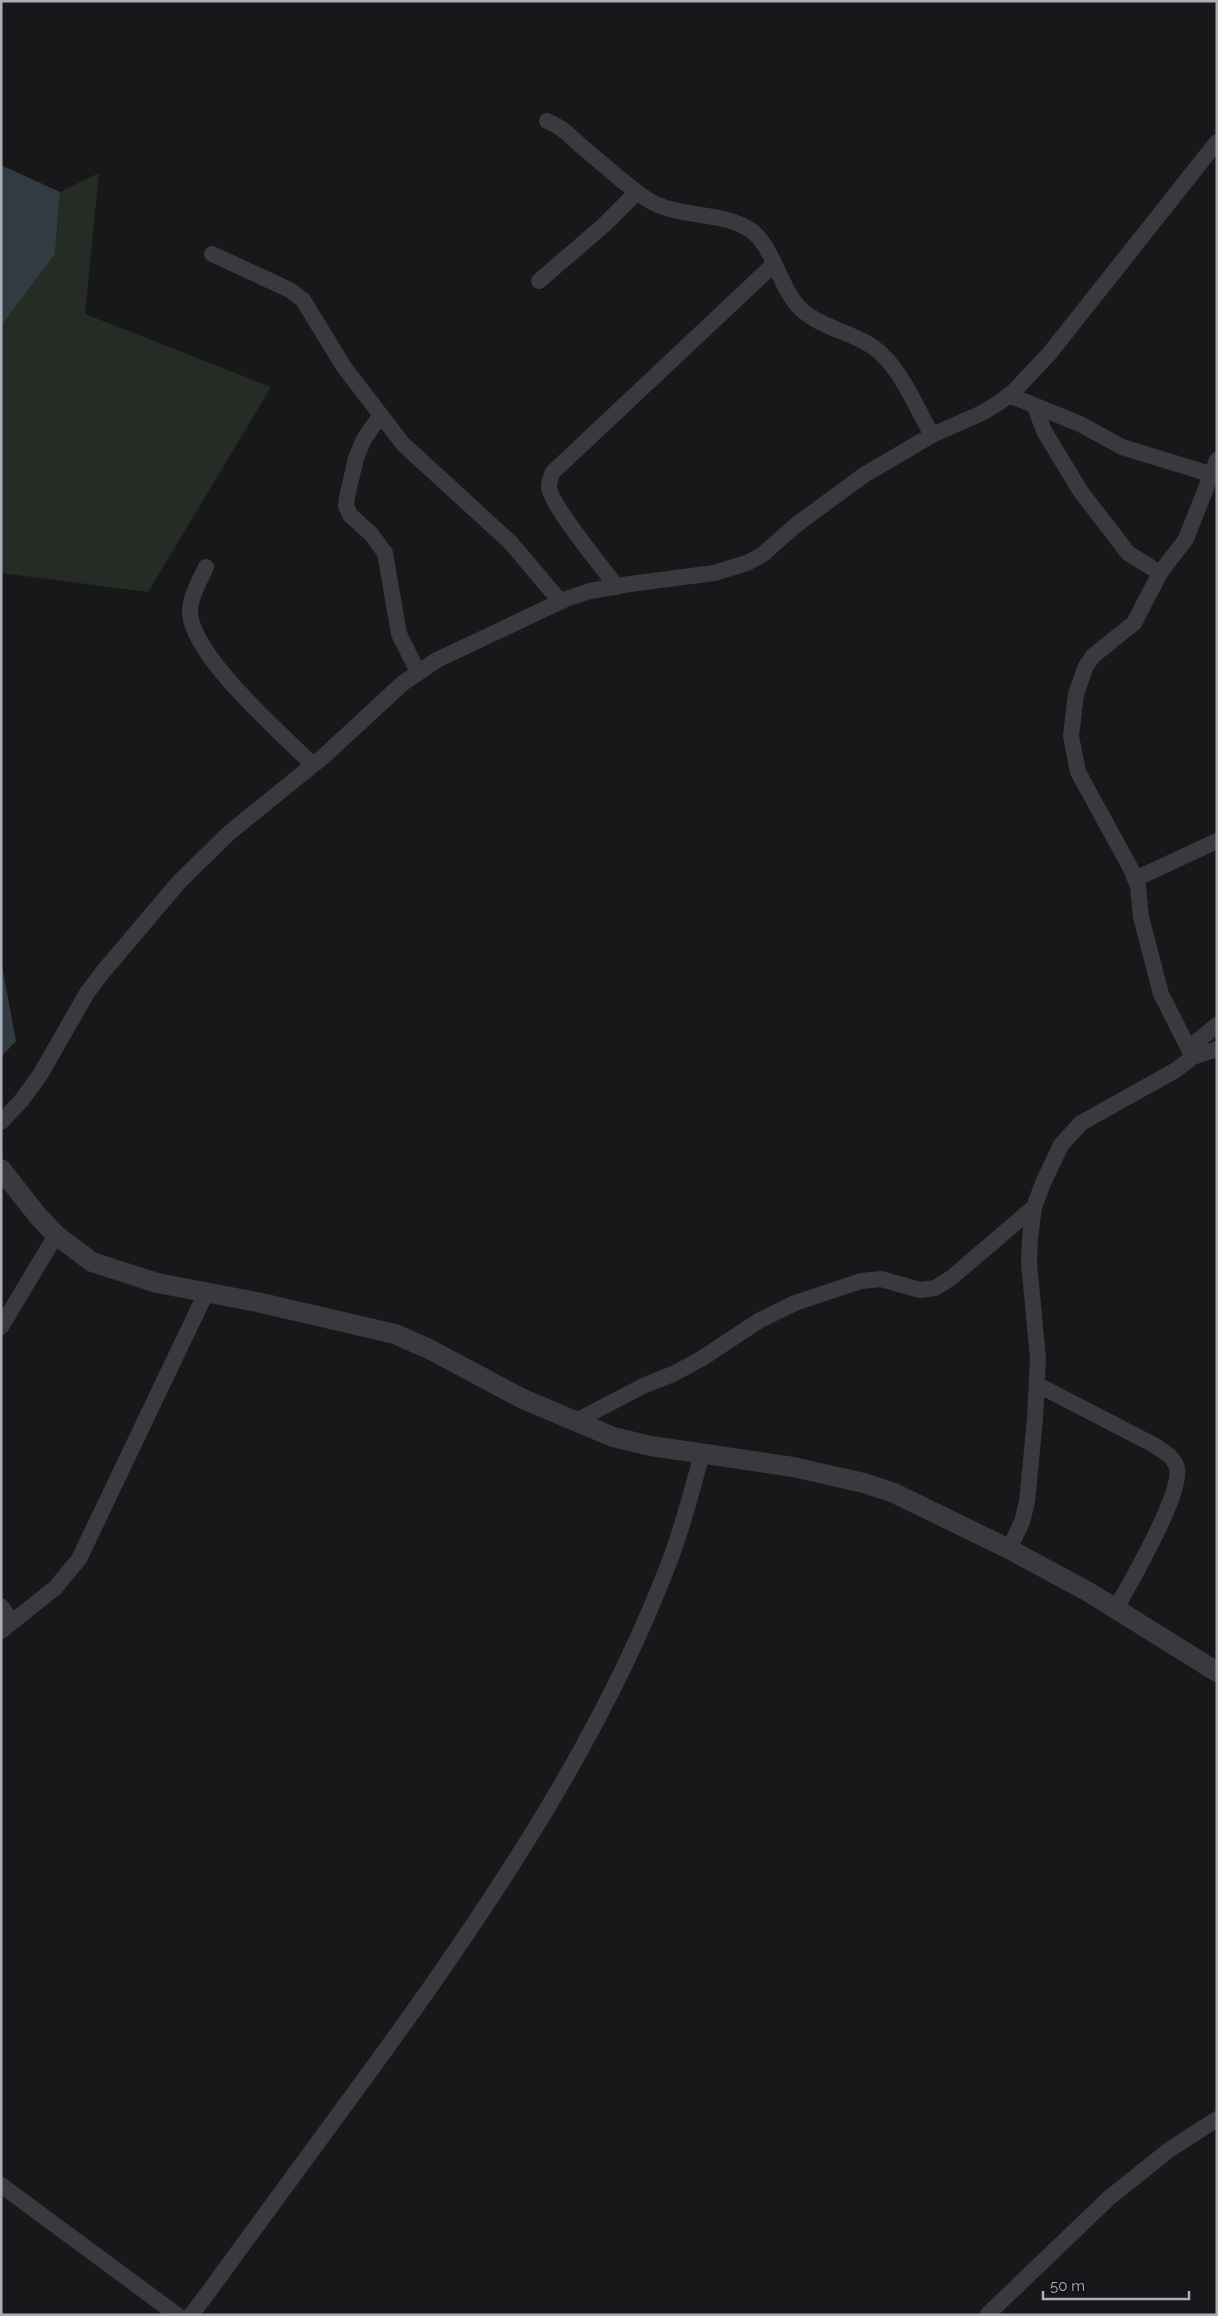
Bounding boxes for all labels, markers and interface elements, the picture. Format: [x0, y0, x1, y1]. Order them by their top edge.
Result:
scale bar [1043, 2268, 1189, 2300]
text: 50 m [1050, 2277, 1085, 2295]

